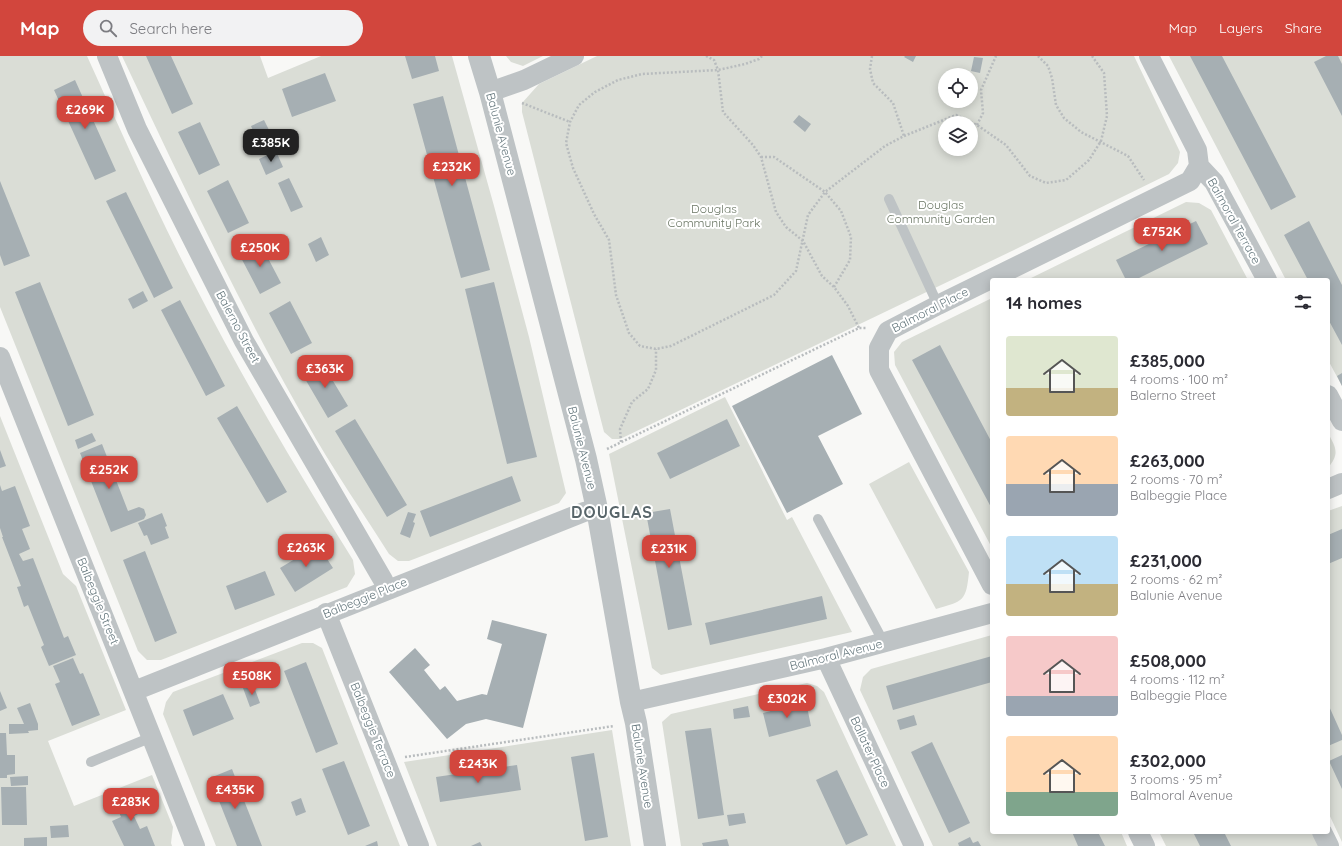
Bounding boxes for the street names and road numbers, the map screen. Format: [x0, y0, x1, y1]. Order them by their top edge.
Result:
street label: Balunie Avenue [483, 91, 520, 177]
street label: Balmoral Terrace [1205, 175, 1264, 266]
street label: Balmoral Place [889, 284, 971, 335]
street label: Balerno Street [213, 288, 264, 365]
street label: Balunie Avenue [565, 405, 600, 491]
street label: Balbeggie Street [74, 555, 123, 646]
street label: Balbeggie Place [320, 574, 409, 621]
street label: Balmoral Avenue [788, 636, 884, 673]
street label: Balbeggie Terrace [348, 680, 399, 780]
street label: Ballater Place [847, 714, 894, 790]
street label: Balunie Avenue [628, 723, 657, 809]

